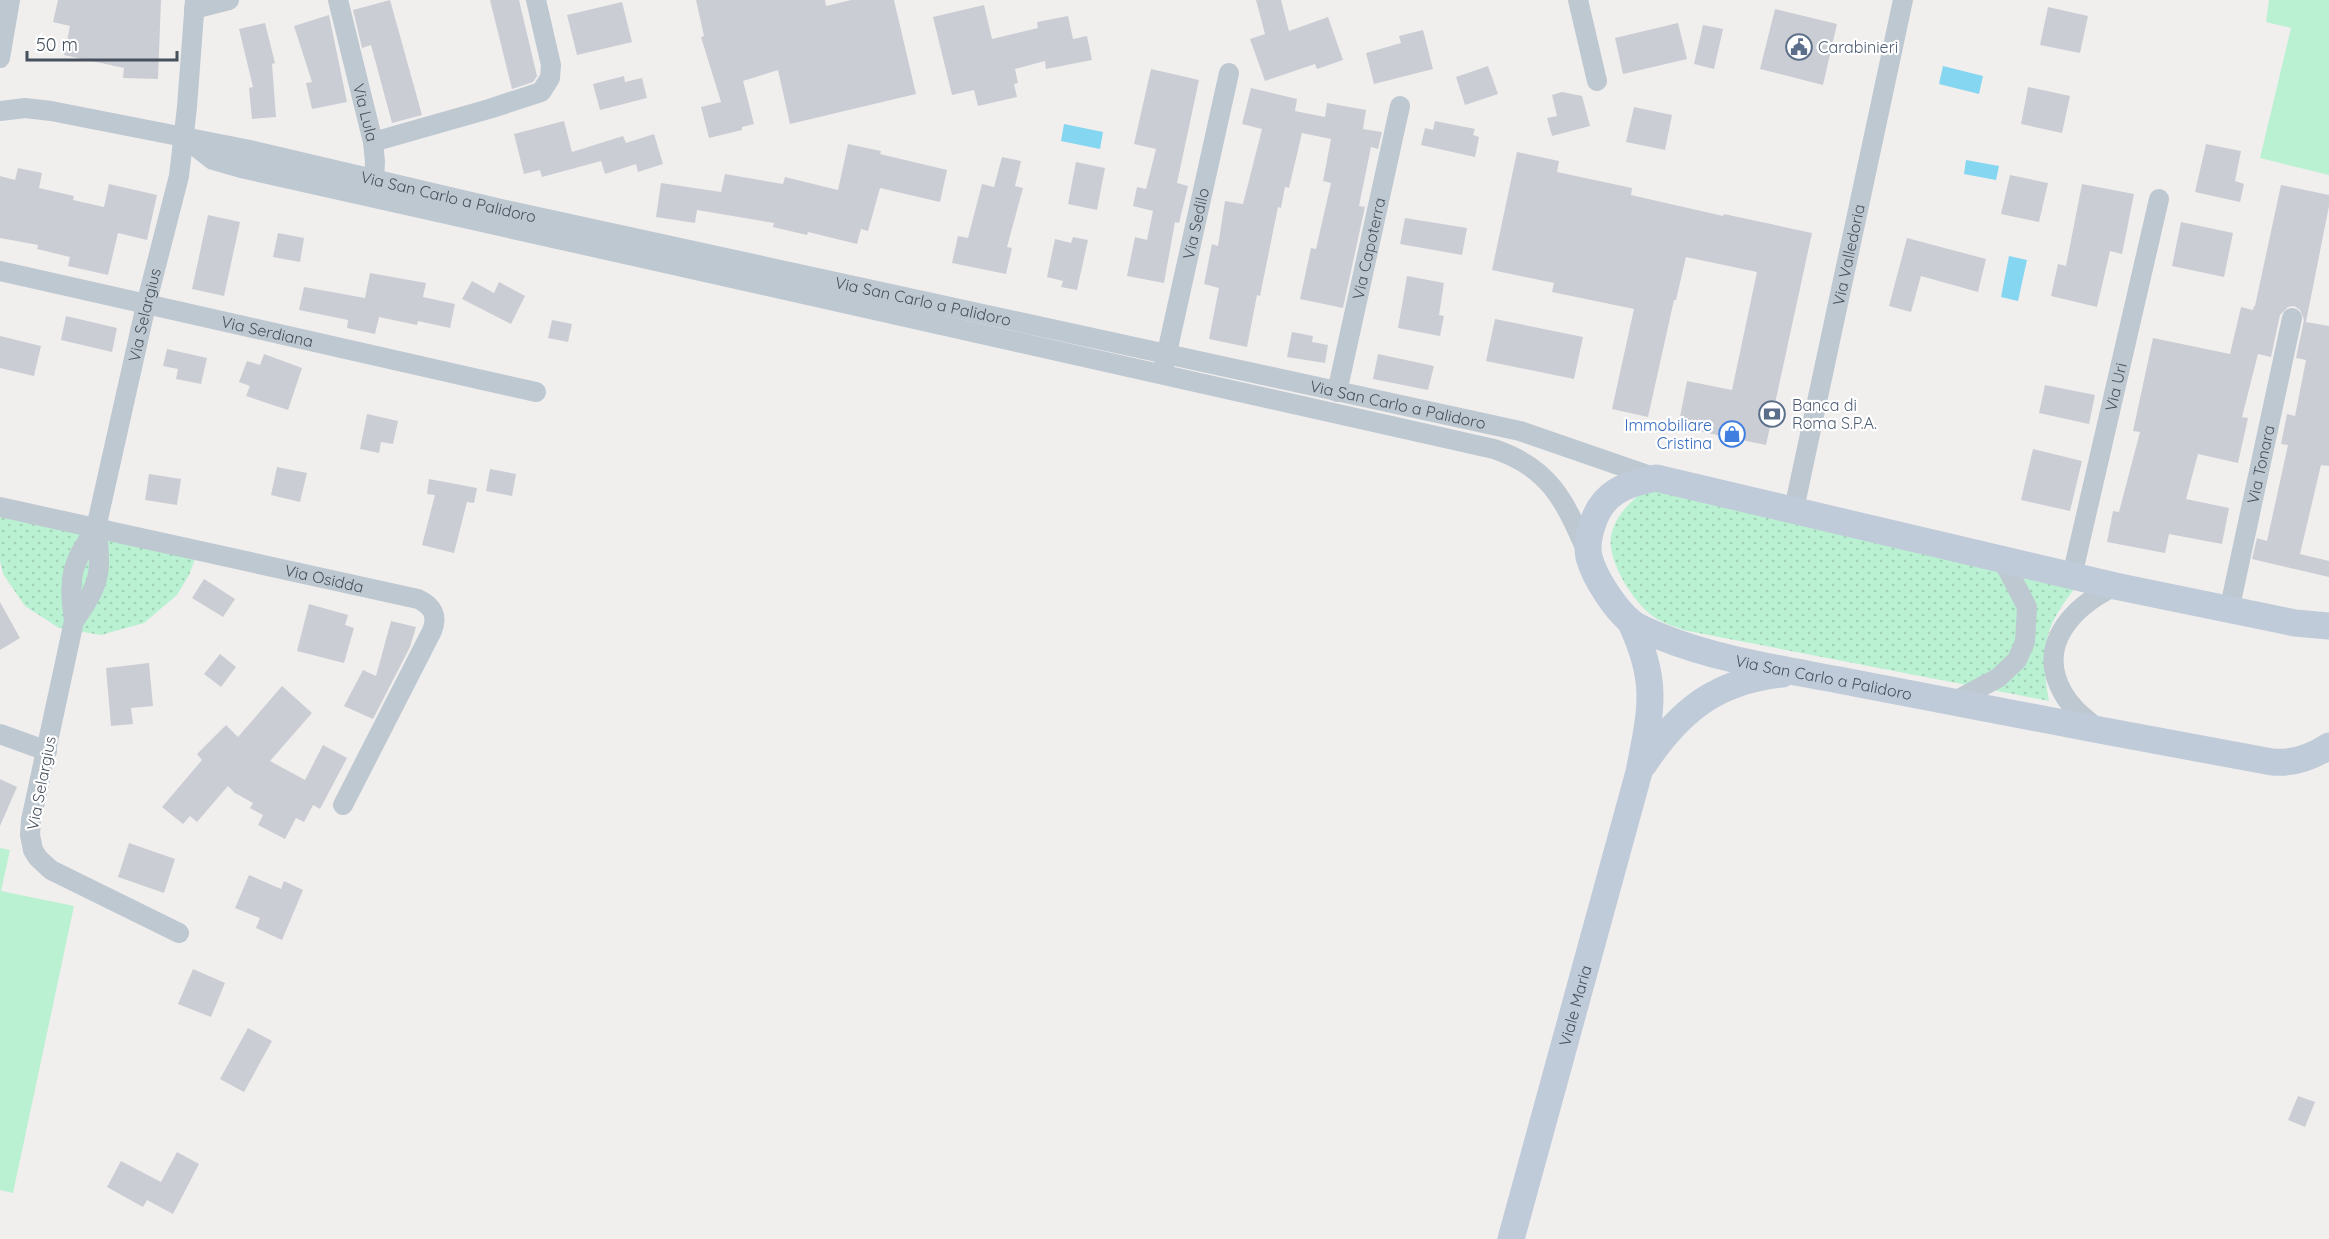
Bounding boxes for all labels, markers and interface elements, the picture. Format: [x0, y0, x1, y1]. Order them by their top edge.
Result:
scale bar [27, 24, 177, 62]
public building icon: Carabinieri [1784, 32, 1814, 62]
text: 50 m [36, 33, 78, 56]
place label: Carabinieri [1818, 37, 1898, 57]
street label: Via Lula [349, 82, 383, 144]
street label: Via San Carlo a Palidoro [359, 166, 538, 226]
street label: Via Sedilo [1178, 186, 1213, 261]
street label: Via Capoterra [1348, 196, 1390, 301]
street label: Via Valledoria [1828, 202, 1869, 307]
street label: Via Selargius [124, 266, 165, 364]
street label: Via San Carlo a Palidoro [833, 272, 1013, 330]
street label: Via Serdiana [219, 311, 315, 351]
street label: Via Uri [2100, 361, 2131, 413]
street label: Via San Carlo a Palidoro [1308, 376, 1488, 433]
place label: Banca di Roma S.P.A. [1792, 395, 1877, 433]
bank icon: Banca di Roma S.P.A. [1757, 399, 1787, 429]
place label: Immobiliare Cristina [1624, 415, 1712, 453]
shop icon: Immobiliare Cristina [1717, 419, 1747, 449]
street label: Via Tonara [2242, 423, 2279, 506]
street label: Via Osidda [283, 560, 366, 597]
street label: Via San Carlo a Palidoro [1733, 650, 1914, 704]
street label: Via Selargius [22, 734, 60, 832]
street label: Viale Maria [1554, 963, 1596, 1048]

